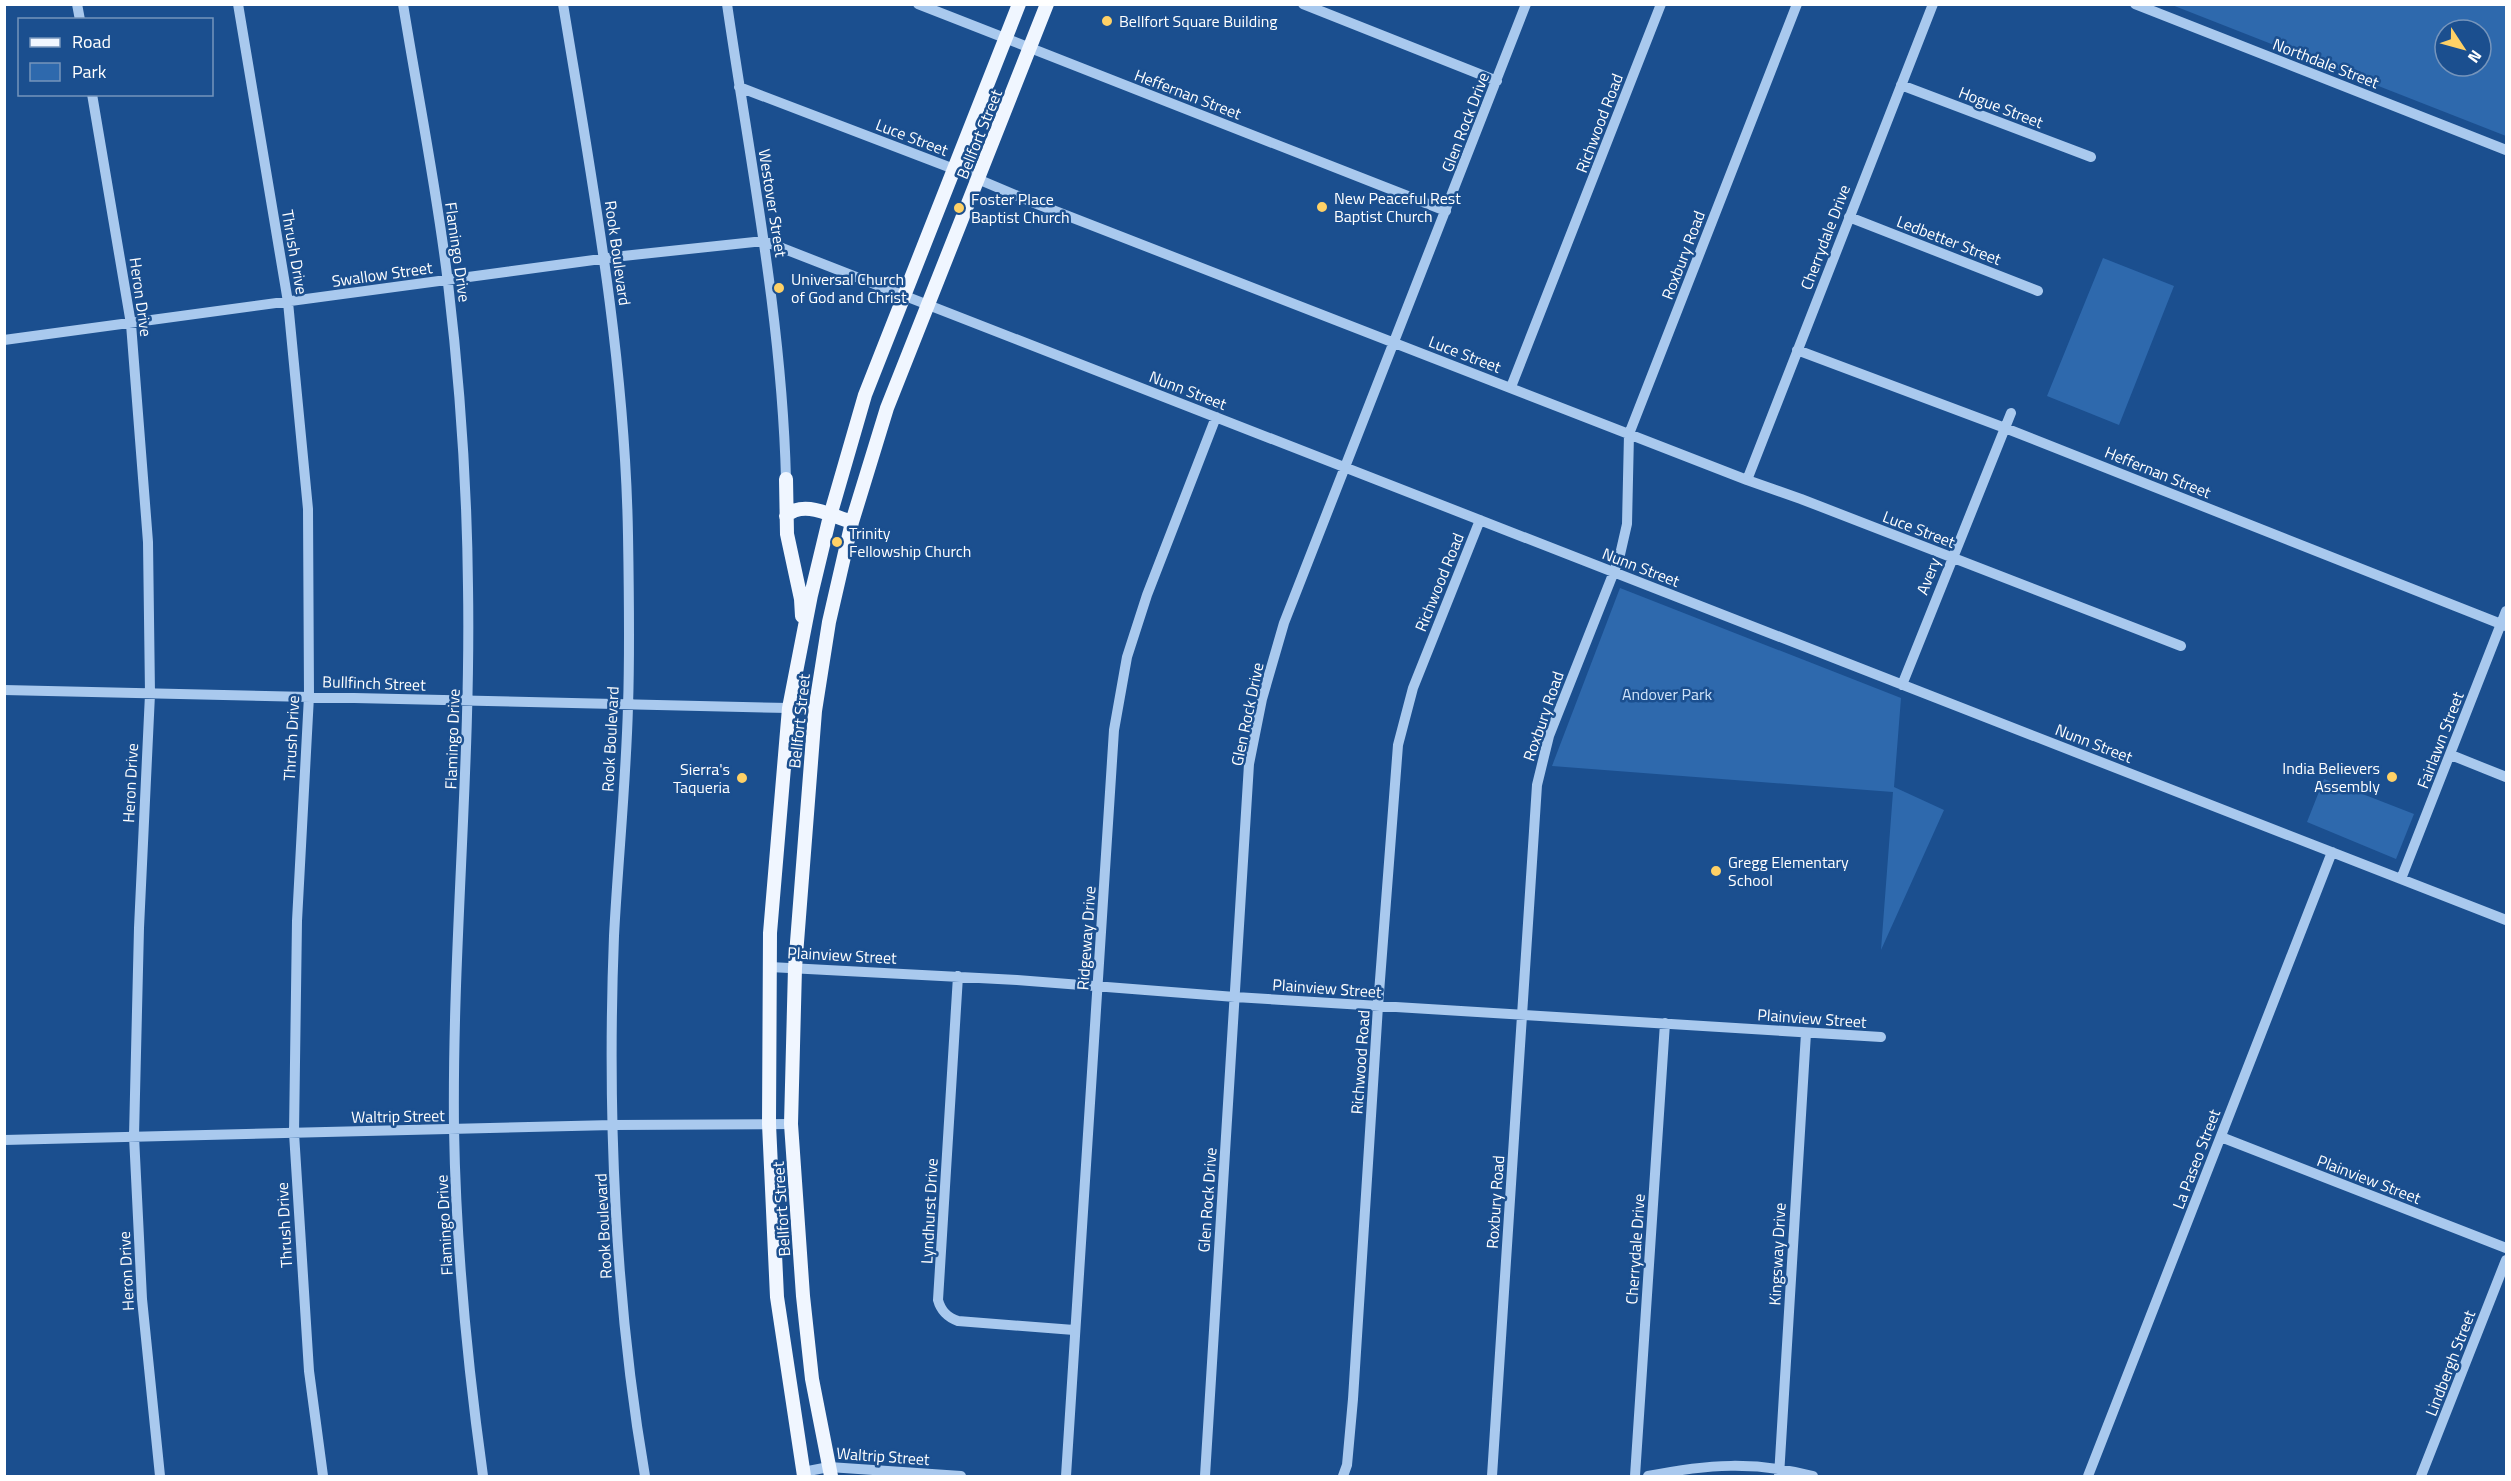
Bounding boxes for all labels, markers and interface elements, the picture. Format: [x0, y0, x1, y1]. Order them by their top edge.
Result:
place label: Bellfort Square Building [1119, 9, 1278, 33]
marker: Bellfort Square Building [1100, 14, 1114, 28]
legend [18, 18, 213, 96]
north arrow [2433, 18, 2493, 78]
text: Road [72, 28, 111, 55]
street label: Northdale Street [2269, 32, 2383, 94]
text: N [2462, 45, 2488, 68]
text: Park [72, 58, 107, 85]
street label: Heffernan Street [1131, 63, 1245, 126]
street label: Glen Rock Drive [1435, 69, 1495, 175]
street label: Richwood Road [1569, 70, 1629, 176]
street label: Hogue Street [1955, 80, 2047, 134]
street label: Bellfort Street [950, 85, 1008, 182]
street label: Luce Street [872, 112, 952, 162]
street label: Westover Street [753, 147, 793, 259]
street label: Cherrydale Drive [1794, 181, 1856, 293]
place label: New Peaceful Rest Baptist Church [1334, 186, 1461, 228]
place label: Foster Place Baptist Church [971, 187, 1070, 229]
street label: Rook Boulevard [599, 199, 637, 307]
street label: Flamingo Drive [439, 200, 477, 304]
marker: New Peaceful Rest Baptist Church [1315, 200, 1329, 214]
marker: Foster Place Baptist Church [952, 201, 966, 215]
street label: Roxbury Road [1655, 207, 1711, 303]
street label: Thrush Drive [276, 208, 314, 296]
street label: Ledbetter Street [1893, 209, 2005, 271]
street label: Swallow Street [330, 255, 434, 293]
street label: Heron Drive [124, 256, 158, 338]
place label: Universal Church of God and Christ [791, 267, 907, 309]
marker: Universal Church of God and Christ [772, 281, 786, 295]
street label: Luce Street [1425, 329, 1505, 379]
street label: Nunn Street [1146, 364, 1231, 416]
street label: Heffernan Street [2101, 440, 2215, 504]
street label: Luce Street [1879, 504, 1959, 554]
place label: Trinity Fellowship Church [849, 521, 971, 563]
street label: Richwood Road [1408, 529, 1470, 635]
marker: Trinity Fellowship Church [830, 535, 844, 549]
street label: Nunn Street [1599, 541, 1684, 593]
street label: Avery [1910, 554, 1946, 598]
street label: Glen Rock Drive [1224, 660, 1270, 768]
street label: Roxbury Road [1516, 668, 1570, 764]
street label: Bullfinch Street [322, 669, 427, 697]
street label: Bellfort Street [782, 672, 816, 769]
park label: Andover Park [1622, 682, 1712, 706]
street label: Rook Boulevard [595, 686, 625, 792]
street label: Flamingo Drive [438, 688, 466, 790]
street label: Fairlawn Street [2410, 688, 2470, 792]
street label: Thrush Drive [277, 695, 305, 781]
street label: Nunn Street [2052, 717, 2137, 769]
street label: Heron Drive [116, 743, 144, 823]
place label: India Believers Assembly [2282, 756, 2380, 798]
place label: Sierra's Taqueria [673, 757, 730, 799]
marker: India Believers Assembly [2385, 770, 2399, 784]
marker: Sierra's Taqueria [735, 771, 749, 785]
place label: Gregg Elementary School [1728, 850, 1849, 892]
marker: Gregg Elementary School [1709, 864, 1723, 878]
street label: Ridgeway Drive [1070, 885, 1102, 991]
street label: Plainview Street [787, 940, 898, 970]
street label: Plainview Street [1272, 972, 1383, 1004]
street label: Plainview Street [1757, 1002, 1868, 1034]
street label: Richwood Road [1344, 1009, 1376, 1115]
street label: Waltrip Street [351, 1103, 445, 1129]
street label: La Paseo Street [2166, 1105, 2226, 1212]
street label: Glen Rock Drive [1191, 1147, 1223, 1253]
street label: Plainview Street [2314, 1148, 2425, 1210]
street label: Roxbury Road [1480, 1155, 1510, 1249]
street label: Lyndhurst Drive [914, 1157, 944, 1265]
street label: Bellfort Street [766, 1160, 796, 1257]
street label: Rook Boulevard [588, 1173, 618, 1279]
street label: Flamingo Drive [429, 1174, 459, 1276]
street label: Thrush Drive [270, 1182, 298, 1268]
street label: Cherrydale Drive [1619, 1193, 1651, 1305]
street label: Kingsway Drive [1762, 1202, 1792, 1306]
street label: Heron Drive [112, 1231, 140, 1311]
street label: Lindbergh Street [2419, 1306, 2481, 1419]
street label: Waltrip Street [836, 1441, 931, 1471]

